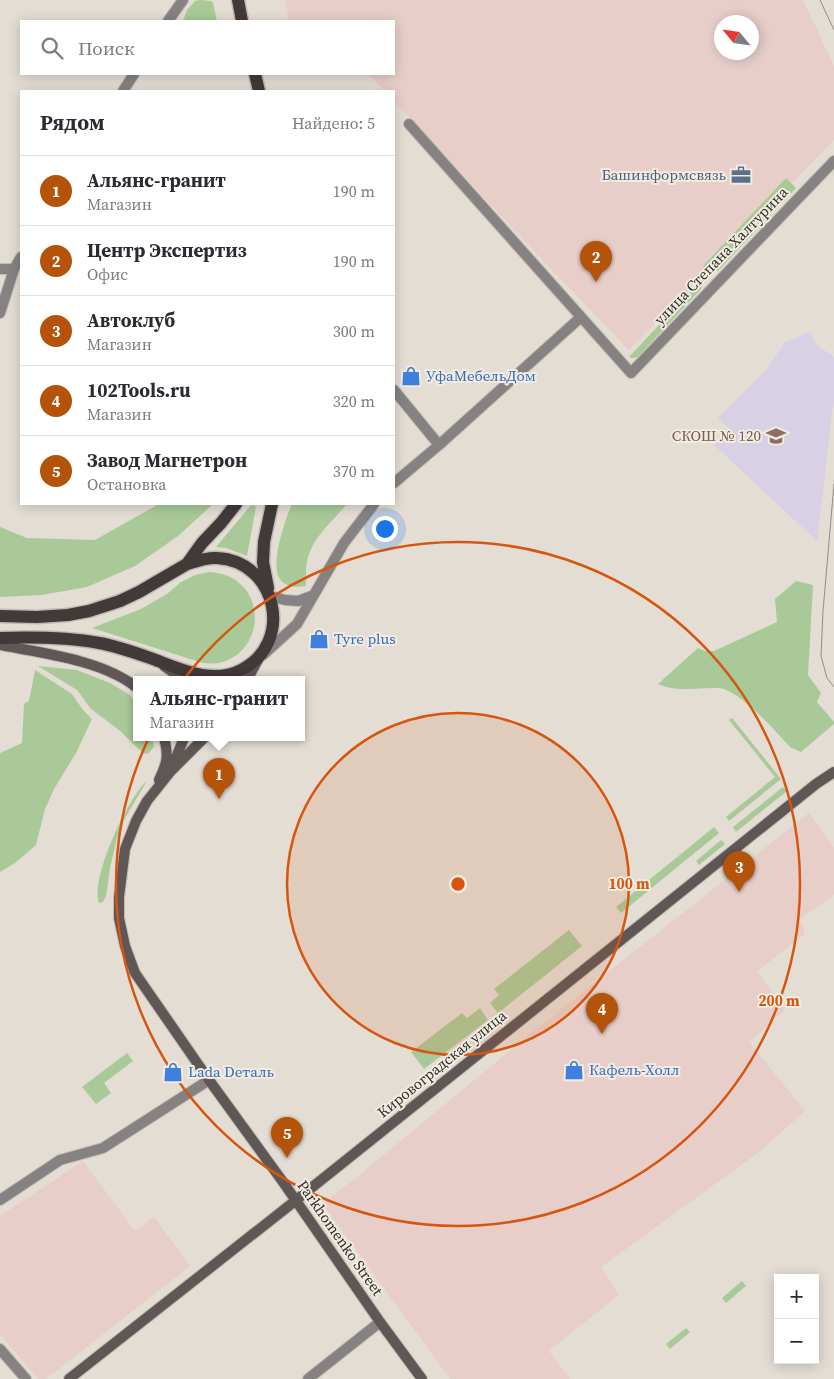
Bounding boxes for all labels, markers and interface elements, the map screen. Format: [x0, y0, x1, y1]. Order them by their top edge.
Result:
north arrow [714, 15, 759, 60]
search box [20, 20, 395, 75]
icon: search [38, 34, 66, 62]
text: Поиск [78, 35, 135, 61]
text: Рядом [40, 108, 105, 137]
text: Найдено: 5 [292, 112, 375, 134]
place label: Башинформсвязь [601, 164, 726, 185]
office icon: Башинформсвязь [730, 164, 752, 186]
text: Альянс-гранит [87, 167, 226, 193]
text: 1 [52, 180, 60, 202]
text: 190 m [333, 180, 375, 202]
street label: улица Степана Халтурина [649, 182, 793, 329]
text: Магазин [87, 193, 152, 215]
text: Центр Экспертиз [87, 237, 247, 263]
pin: 2 [580, 241, 612, 282]
text: 2 [52, 250, 60, 272]
text: 190 m [333, 250, 375, 272]
text: Офис [87, 263, 128, 285]
text: Автоклуб [87, 307, 175, 333]
text: 3 [52, 320, 60, 342]
text: 300 m [333, 320, 375, 342]
text: Магазин [87, 333, 152, 355]
shop icon: УфаМебельДом [400, 365, 422, 387]
place label: УфаМебельДом [426, 365, 536, 386]
text: 102Tools.ru [87, 377, 191, 403]
text: 4 [52, 390, 60, 412]
text: 320 m [333, 390, 375, 412]
text: Магазин [87, 403, 152, 425]
place label: СКОШ № 120 [672, 425, 761, 446]
school or university icon: СКОШ № 120 [765, 425, 787, 447]
text: Завод Магнетрон [87, 447, 247, 473]
text: 5 [52, 460, 60, 482]
text: 370 m [333, 460, 375, 482]
text: Остановка [87, 473, 166, 495]
your location [372, 516, 398, 542]
shop icon: Tyre plus [308, 628, 330, 650]
place label: Tyre plus [334, 628, 396, 649]
popup [133, 676, 305, 741]
text: Альянс-гранит [150, 685, 288, 711]
text: Магазин [150, 711, 214, 733]
pin: 1 [203, 758, 235, 799]
pin: 3 [723, 851, 755, 892]
text: 100 m [608, 873, 650, 894]
centre of rings [449, 875, 467, 893]
text: 200 m [758, 990, 800, 1011]
pin: 4 [586, 993, 618, 1034]
street label: Кировоградская улица [373, 1005, 511, 1122]
shop icon: Кафель-Холл [563, 1059, 585, 1081]
place label: Кафель-Холл [589, 1059, 679, 1080]
shop icon: Lada Dеталь [162, 1061, 184, 1083]
place label: Lada Dеталь [188, 1061, 275, 1082]
pin: 5 [271, 1117, 303, 1158]
street label: Parkhomenko Street [293, 1176, 388, 1300]
map controls [774, 1274, 819, 1364]
button: + [774, 1274, 819, 1319]
button: − [774, 1319, 819, 1364]

